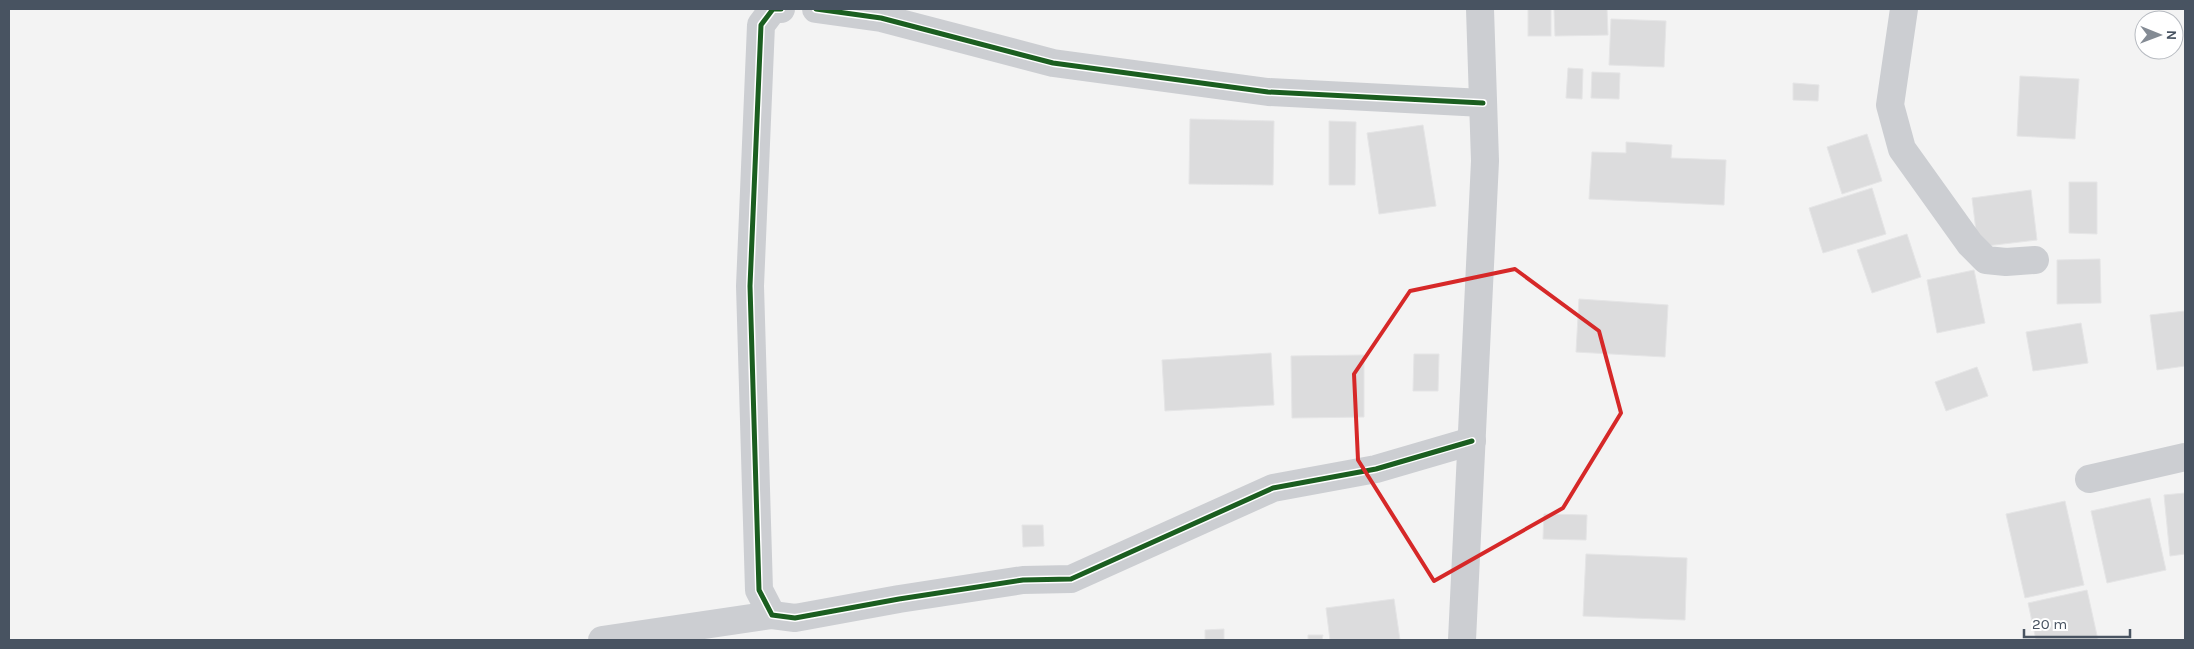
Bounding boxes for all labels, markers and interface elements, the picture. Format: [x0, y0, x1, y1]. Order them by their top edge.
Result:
north arrow [2134, 10, 2184, 60]
text: N [2163, 30, 2180, 40]
scale bar [2024, 606, 2130, 638]
text: 20 m [2032, 615, 2067, 633]

